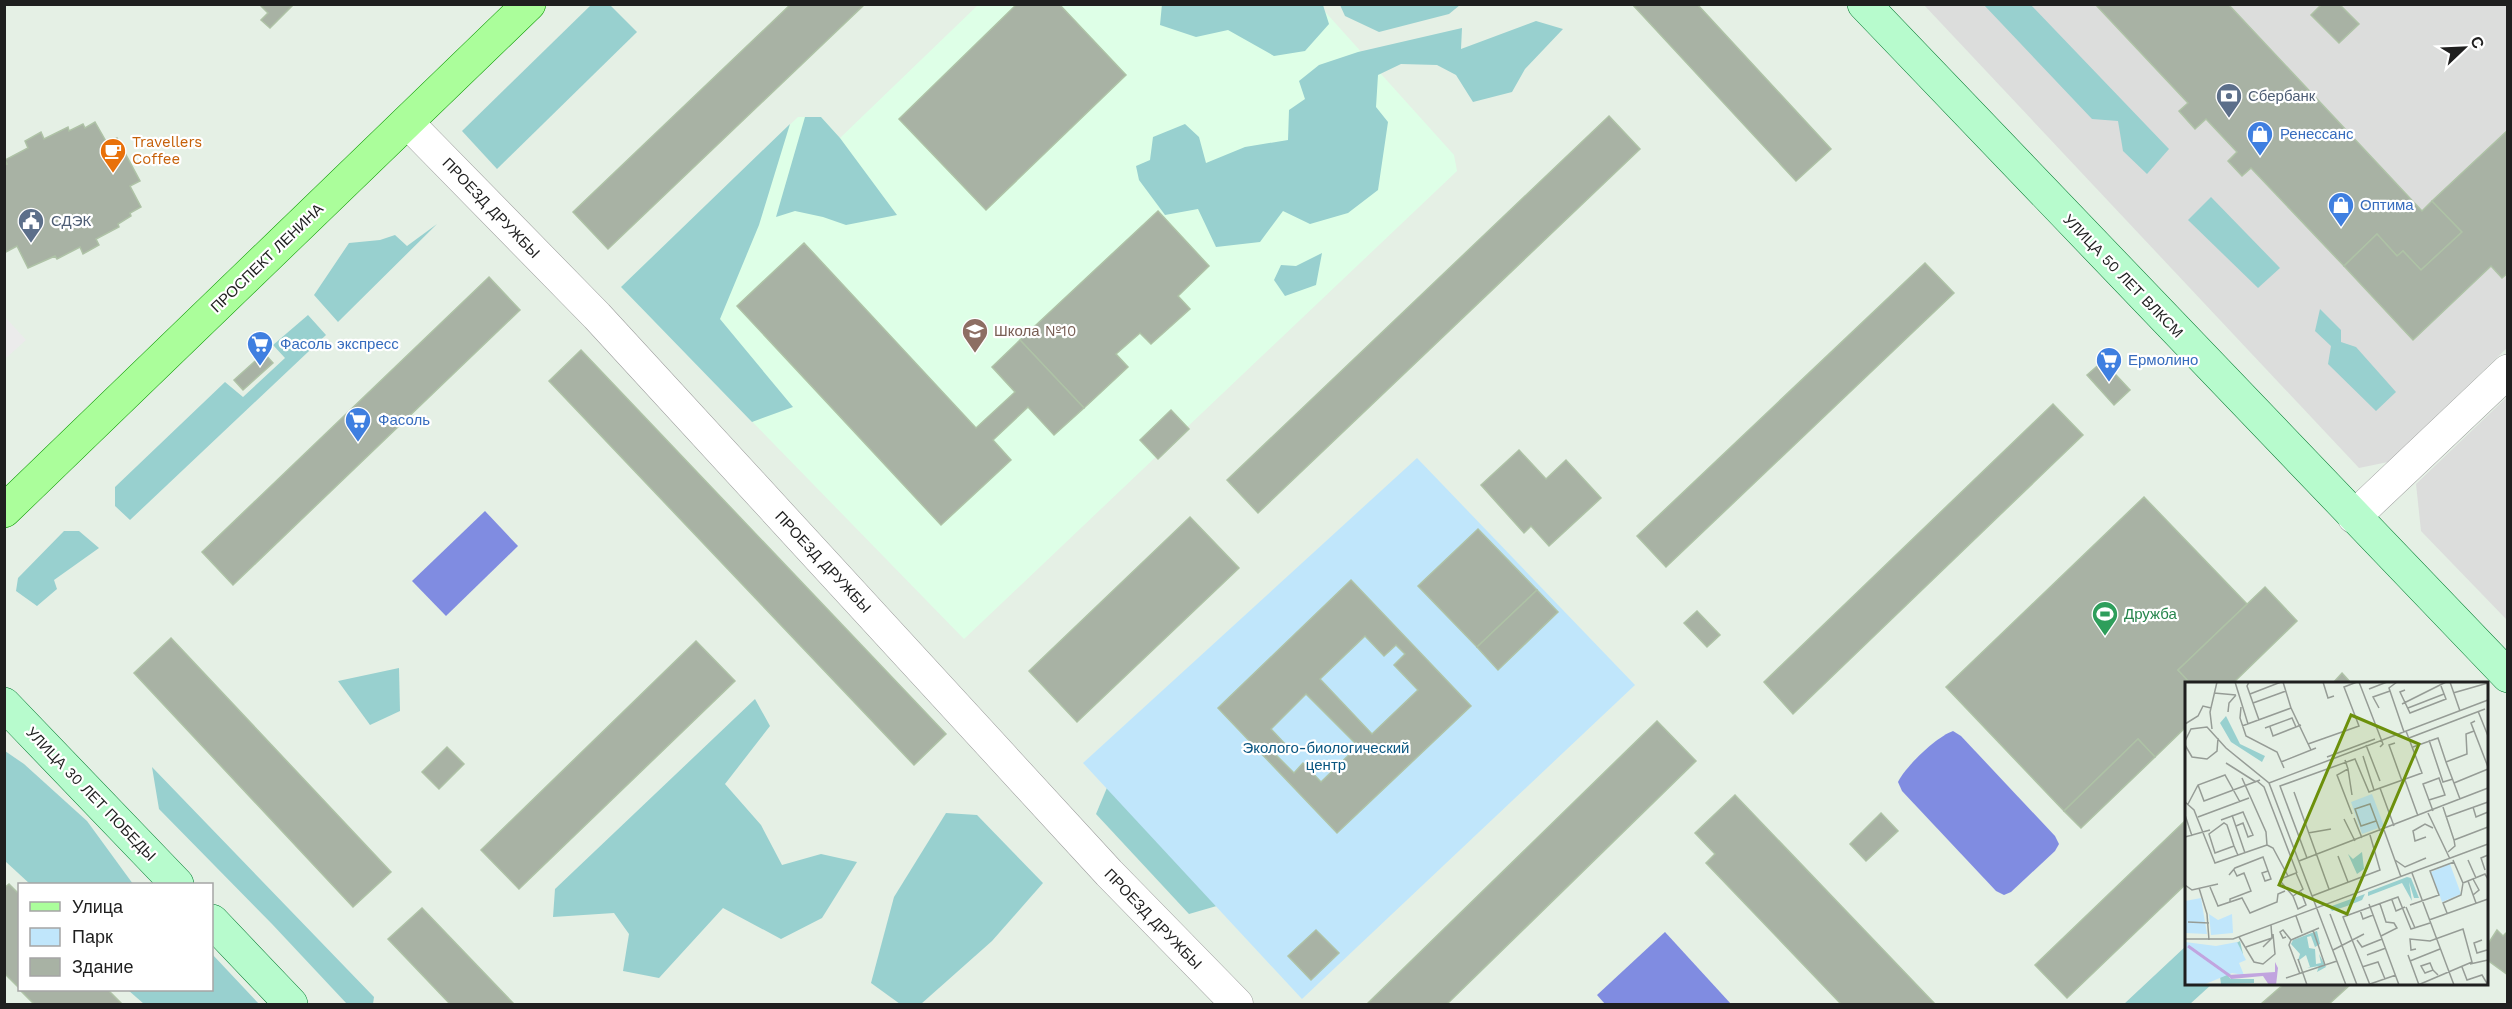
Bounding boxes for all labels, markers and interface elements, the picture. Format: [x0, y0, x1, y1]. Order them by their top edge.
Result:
north arrow [2434, 18, 2494, 78]
text: С [2466, 33, 2489, 52]
bank icon: Сбербанк [2214, 81, 2244, 119]
place label: Сбербанк [2248, 87, 2316, 105]
shop icon: Ренессанс [2245, 119, 2275, 157]
place label: Ренессанс [2280, 125, 2354, 143]
place label: Travellers Coffee [132, 133, 202, 168]
cafe icon: Travellers Coffee [98, 136, 128, 174]
street label: ПРОЕЗД ДРУЖБЫ [439, 154, 543, 262]
shop icon: Оптима [2326, 190, 2356, 228]
place label: Оптима [2360, 196, 2414, 214]
street label: ПРОСПЕКТ ЛЕНИНА [207, 200, 327, 316]
public building icon: СДЭК [16, 206, 46, 244]
street label: УЛИЦА 50 ЛЕТ ВЛКСМ [2059, 211, 2187, 341]
place label: СДЭК [51, 212, 91, 230]
school or university icon: Школа №10 [960, 316, 990, 354]
place label: Школа №10 [994, 322, 1076, 340]
supermarket icon: Фасоль экспресс [245, 329, 275, 367]
place label: Фасоль экспресс [280, 335, 399, 353]
supermarket icon: Ермолино [2094, 345, 2124, 383]
place label: Ермолино [2128, 351, 2198, 369]
supermarket icon: Фасоль [343, 405, 373, 443]
place label: Фасоль [378, 411, 430, 429]
street label: ПРОЕЗД ДРУЖБЫ [771, 507, 875, 617]
sports icon: Дружба [2090, 599, 2120, 637]
place label: Дружба [2124, 605, 2177, 623]
inset map [2185, 682, 2488, 985]
street label: УЛИЦА 30 ЛЕТ ПОБЕДЫ [22, 723, 160, 865]
park label: Эколого-биологический центр [1243, 739, 1410, 774]
street label: ПРОЕЗД ДРУЖБЫ [1101, 865, 1205, 973]
legend [18, 883, 213, 991]
text: Улица [72, 896, 124, 917]
text: Парк [72, 926, 113, 947]
text: Здание [72, 956, 133, 977]

